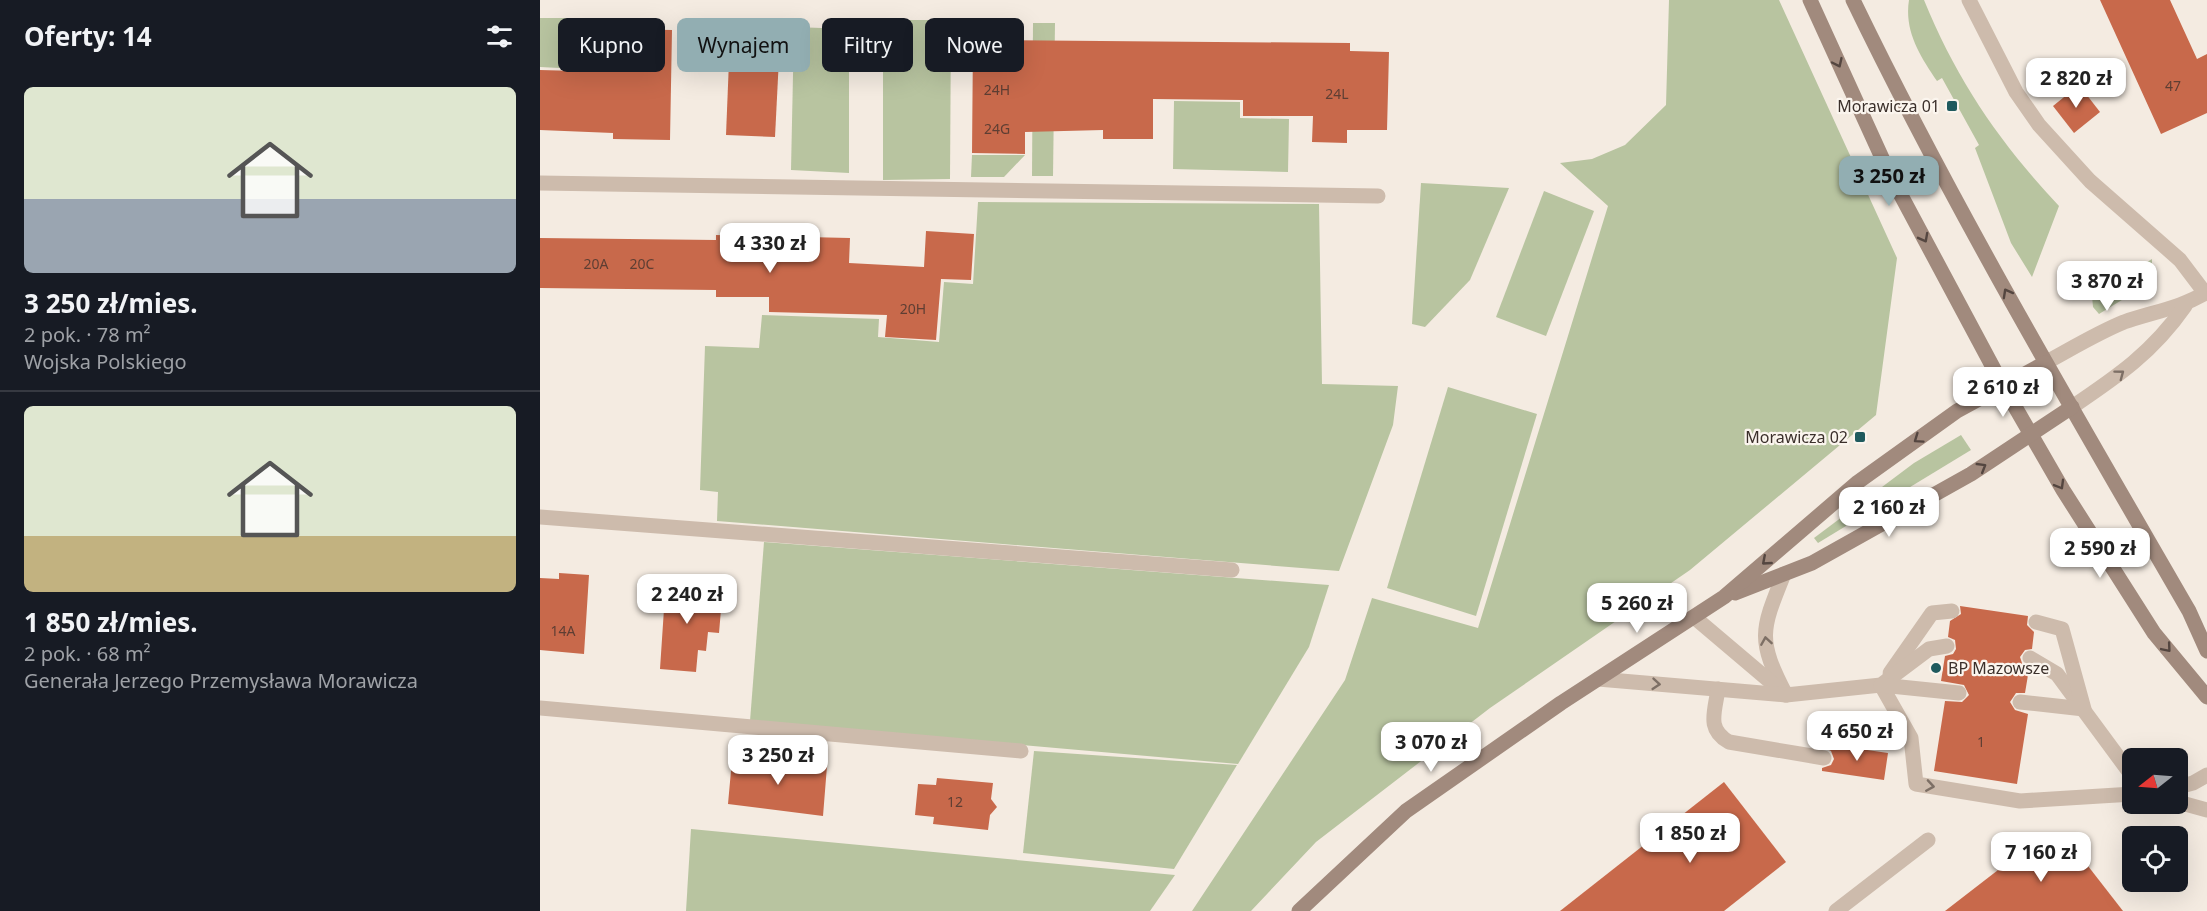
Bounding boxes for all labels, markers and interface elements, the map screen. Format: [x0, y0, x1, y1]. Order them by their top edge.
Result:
text: Oferty: 14 [24, 18, 152, 54]
chip: Kupno [558, 18, 665, 72]
chip: Wynajem [677, 18, 810, 72]
chip: Filtry [822, 18, 913, 72]
chip: Nowe [925, 18, 1024, 72]
icon: filters [483, 20, 516, 53]
one-way arrow [1830, 56, 1842, 67]
pin: 2 820 zł [2014, 58, 2138, 109]
text: 2 820 zł [2040, 64, 2112, 91]
house number: 47 [2165, 76, 2181, 95]
house number: 24H [984, 80, 1010, 99]
house number: 24L [1325, 84, 1349, 103]
place label: Morawicza 01 [1837, 95, 1940, 117]
marker: Morawicza 01 [1945, 99, 1959, 113]
house number: 24G [984, 119, 1010, 138]
icon: home [216, 126, 324, 234]
pin: 3 250 zł [1827, 156, 1951, 207]
text: 3 250 zł [1853, 162, 1925, 189]
pin: 4 330 zł [708, 223, 832, 274]
text: 4 330 zł [734, 229, 806, 256]
one-way arrow [1916, 232, 1928, 243]
house number: 20A [584, 254, 609, 273]
house number: 20C [630, 254, 655, 273]
pin: 3 870 zł [2045, 261, 2169, 312]
text: 3 870 zł [2071, 267, 2143, 294]
text: 3 250 zł/mies. [24, 285, 198, 321]
one-way arrow [2003, 289, 2014, 299]
house number: 20H [900, 299, 926, 318]
text: 2 pok. · 78 m² [24, 321, 151, 348]
text: Wojska Polskiego [24, 348, 187, 375]
pin: 2 610 zł [1941, 367, 2065, 418]
one-way arrow [2113, 371, 2124, 382]
text: 2 610 zł [1967, 373, 2039, 400]
place label: Morawicza 02 [1745, 426, 1848, 448]
marker: Morawicza 02 [1853, 430, 1867, 444]
one-way arrow [1914, 432, 1925, 443]
icon: home [216, 445, 324, 553]
one-way arrow [1976, 463, 1986, 475]
one-way arrow [2053, 479, 2065, 489]
pin: 2 160 zł [1827, 487, 1951, 538]
text: 2 160 zł [1853, 493, 1925, 520]
pin: 2 590 zł [2038, 528, 2162, 579]
text: 2 590 zł [2064, 534, 2136, 561]
one-way arrow [1762, 553, 1773, 564]
pin: 2 240 zł [625, 574, 749, 625]
text: 2 240 zł [651, 580, 723, 607]
pin: 5 260 zł [1575, 583, 1699, 634]
text: 5 260 zł [1601, 589, 1673, 616]
text: 1 850 zł/mies. [24, 604, 198, 640]
house number: 14A [551, 621, 576, 640]
one-way arrow [1760, 637, 1772, 646]
text: 2 pok. · 68 m² [24, 640, 151, 667]
one-way arrow [2159, 641, 2170, 652]
place label: BP Mazowsze [1948, 657, 2049, 679]
marker: BP Mazowsze [1929, 661, 1943, 675]
text: Generała Jerzego Przemysława Morawicza [24, 667, 418, 694]
one-way arrow [1651, 678, 1660, 691]
pin: 4 650 zł [1795, 711, 1919, 762]
text: 4 650 zł [1821, 717, 1893, 744]
pin: 3 070 zł [1369, 722, 1493, 773]
text: 3 070 zł [1395, 728, 1467, 755]
house number: 1 [1977, 732, 1985, 751]
pin: 3 250 zł [716, 735, 840, 786]
text: 3 250 zł [742, 741, 814, 768]
north arrow [2122, 748, 2188, 814]
map controls [2122, 748, 2188, 892]
one-way arrow [1926, 780, 1935, 792]
house number: 12 [947, 792, 963, 811]
pin: 1 850 zł [1628, 813, 1752, 864]
text: 1 850 zł [1654, 819, 1726, 846]
button: locate [2122, 826, 2188, 892]
pin: 7 160 zł [1979, 832, 2103, 883]
text: 7 160 zł [2005, 838, 2077, 865]

